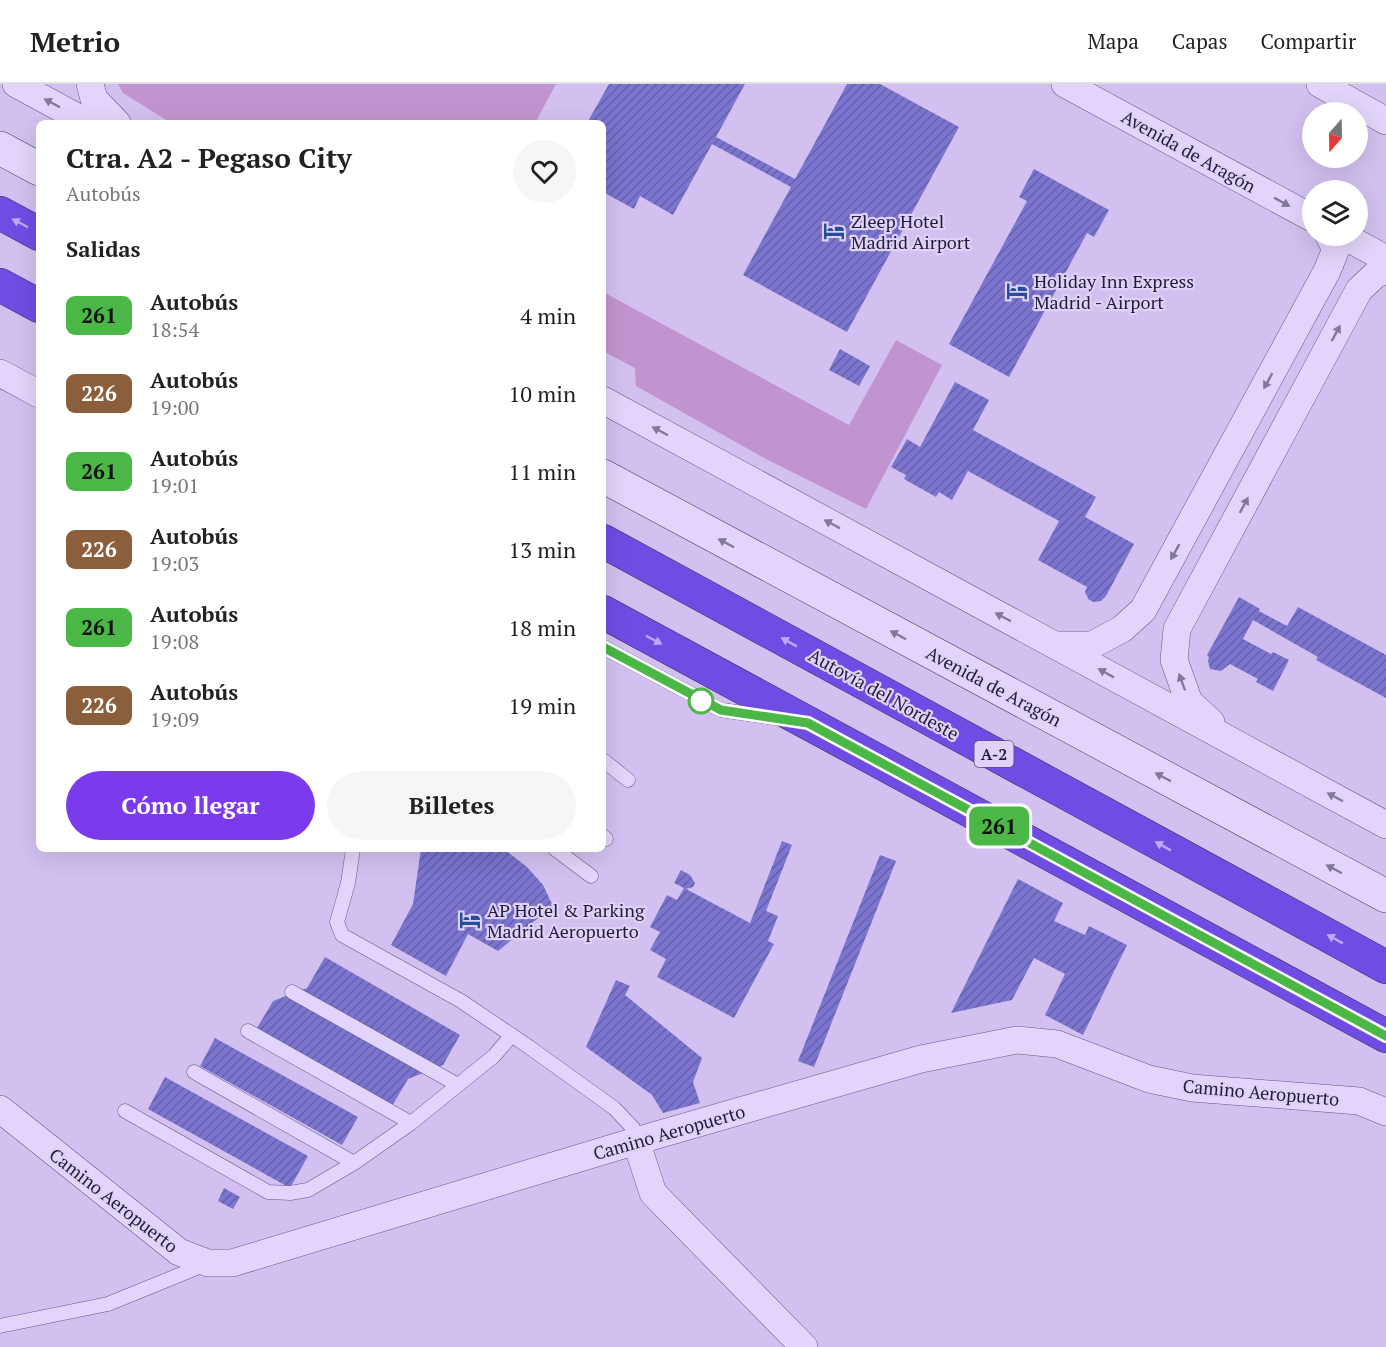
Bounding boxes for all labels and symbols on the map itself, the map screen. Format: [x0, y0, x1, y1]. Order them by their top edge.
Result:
one-way arrow [44, 98, 60, 109]
north arrow [1302, 102, 1368, 168]
street label: Avenida de Aragón [1118, 104, 1261, 198]
one-way arrow [1274, 197, 1291, 207]
place label: Zleep Hotel Madrid Airport [851, 209, 971, 254]
one-way arrow [11, 218, 28, 228]
hotel icon: Zleep Hotel Madrid Airport [822, 219, 846, 243]
place label: Holiday Inn Express Madrid - Airport [1034, 269, 1194, 314]
hotel icon: Holiday Inn Express Madrid - Airport [1005, 279, 1029, 303]
one-way arrow [1331, 324, 1341, 341]
one-way arrow [1263, 373, 1273, 390]
one-way arrow [651, 426, 668, 436]
one-way arrow [1239, 496, 1249, 513]
one-way arrow [823, 519, 840, 529]
one-way arrow [718, 538, 735, 548]
one-way arrow [1170, 544, 1180, 561]
one-way arrow [994, 612, 1011, 622]
one-way arrow [889, 630, 906, 640]
one-way arrow [646, 635, 663, 645]
one-way arrow [780, 637, 797, 647]
street label: Avenida de Aragón [922, 640, 1066, 732]
street label: Autovía del Nordeste [805, 643, 963, 745]
one-way arrow [1098, 668, 1115, 678]
one-way arrow [1176, 672, 1186, 690]
unlabelled marker [688, 688, 714, 714]
road number: A-2 [974, 741, 1014, 767]
one-way arrow [1154, 772, 1171, 782]
one-way arrow [1326, 792, 1343, 802]
line badge: 261 [964, 806, 1034, 846]
one-way arrow [1155, 841, 1172, 851]
one-way arrow [1326, 864, 1343, 874]
place label: AP Hotel & Parking Madrid Aeropuerto [487, 898, 645, 943]
hotel icon: AP Hotel & Parking Madrid Aeropuerto [458, 908, 482, 932]
one-way arrow [1326, 934, 1343, 944]
street label: Camino Aeropuerto [1182, 1073, 1340, 1111]
street label: Camino Aeropuerto [590, 1099, 748, 1165]
street label: Camino Aeropuerto [45, 1142, 183, 1258]

